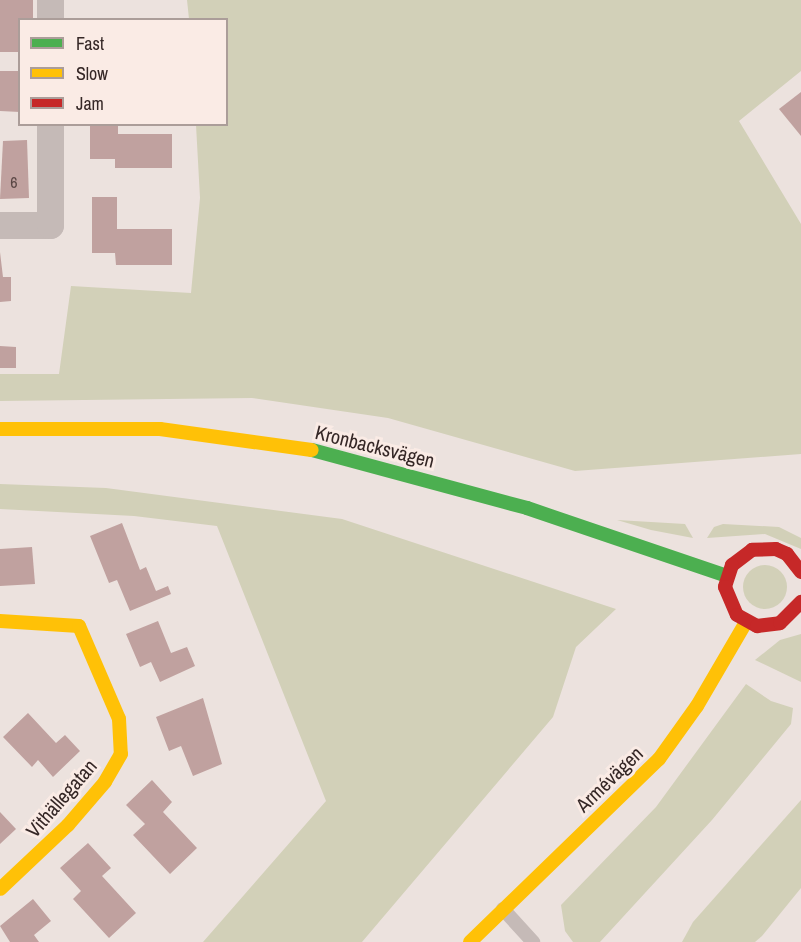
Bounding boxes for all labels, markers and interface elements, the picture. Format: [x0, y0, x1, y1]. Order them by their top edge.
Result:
legend [18, 18, 228, 126]
text: Fast [76, 31, 104, 56]
text: Slow [76, 61, 108, 86]
text: Jam [76, 91, 104, 116]
house number: 6 [10, 172, 18, 192]
street label: Kronbacksvägen [313, 420, 437, 472]
street label: Armévägen [571, 741, 647, 817]
street label: Vithällegatan [21, 754, 101, 842]

